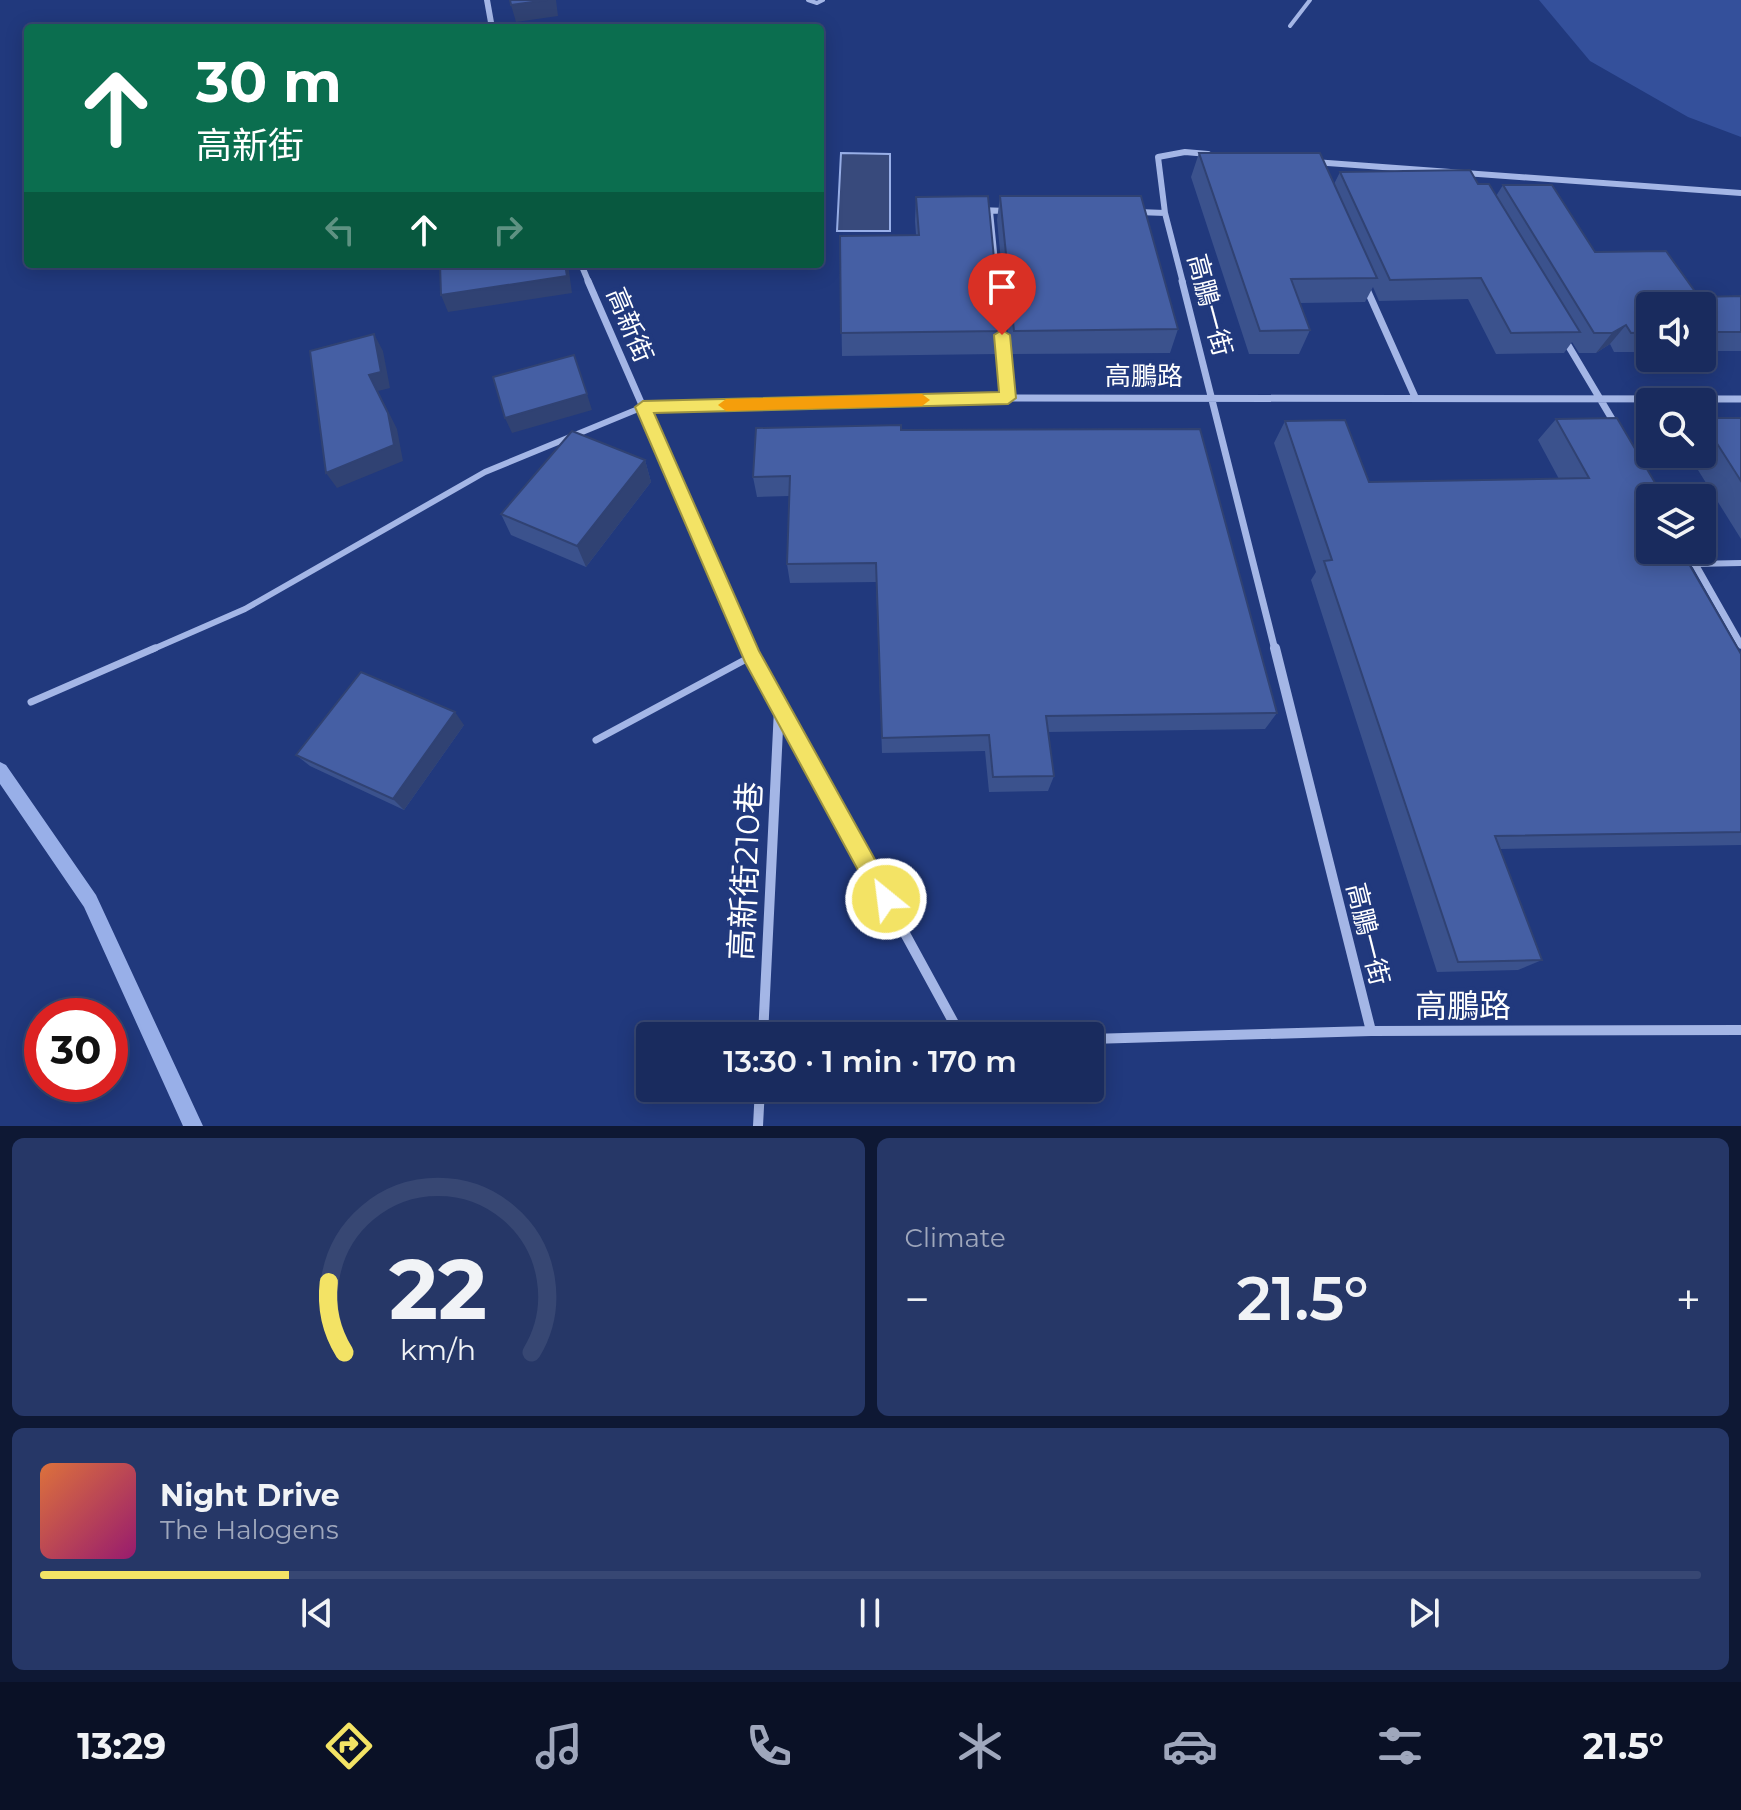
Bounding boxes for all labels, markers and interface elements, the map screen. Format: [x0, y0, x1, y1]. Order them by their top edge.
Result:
text: 30 m [196, 48, 342, 116]
icon: ahead [64, 56, 168, 160]
text: 高新街 [196, 123, 304, 167]
icon: left [318, 208, 362, 252]
icon: ahead [402, 208, 446, 252]
icon: right [486, 208, 530, 252]
street label: 高鵬一街 [1181, 251, 1239, 359]
pin [968, 253, 1036, 335]
icon: arrive [980, 265, 1024, 309]
street label: 高新街 [600, 283, 660, 367]
map controls [1636, 292, 1716, 564]
button: sound [1636, 292, 1716, 372]
street label: 高鵬路 [1105, 360, 1183, 392]
button: search [1636, 388, 1716, 468]
button: layers [1636, 484, 1716, 564]
street label: 高新街210巷 [721, 781, 769, 961]
position arrow [844, 857, 928, 941]
street label: 高鵬一街 [1340, 880, 1396, 988]
street label: 高鵬路 [1415, 986, 1511, 1025]
speed limit sign: 30 [24, 998, 128, 1102]
text: 13:30 · 1 min · 170 m [723, 1043, 1017, 1080]
text: Climate [905, 1222, 1006, 1254]
text: 22 [389, 1238, 487, 1340]
text: 21.5° [1237, 1262, 1369, 1335]
text: − [905, 1272, 930, 1326]
text: + [1676, 1272, 1701, 1326]
text: km/h [400, 1332, 476, 1367]
text: Night Drive [160, 1477, 340, 1514]
text: The Halogens [160, 1514, 339, 1546]
icon: previous [295, 1591, 339, 1635]
icon: pause [848, 1591, 892, 1635]
icon: next [1402, 1591, 1446, 1635]
icon: directions [321, 1718, 377, 1774]
icon: music [531, 1718, 587, 1774]
icon: phone [741, 1718, 797, 1774]
icon: climate [952, 1718, 1008, 1774]
icon: car [1162, 1718, 1218, 1774]
icon: filters [1372, 1718, 1428, 1774]
text: 13:29 [77, 1724, 166, 1768]
text: 21.5° [1583, 1724, 1664, 1768]

